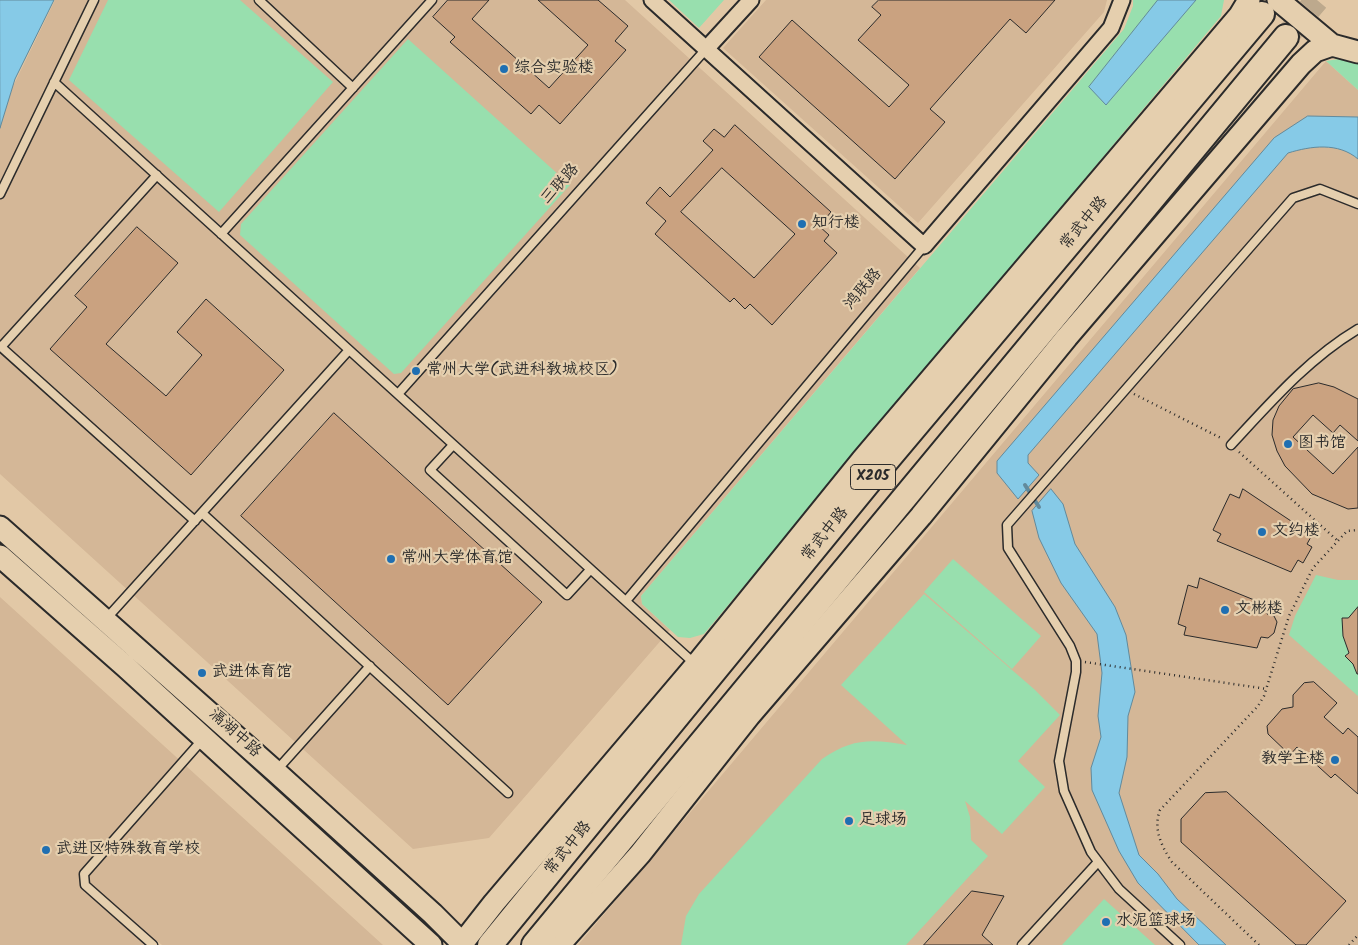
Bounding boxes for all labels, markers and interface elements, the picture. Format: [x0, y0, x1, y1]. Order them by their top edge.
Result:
place label: 综合实验楼 [514, 59, 594, 79]
marker: 综合实验楼 [498, 63, 510, 75]
street label: 三联路 [538, 161, 584, 209]
street label: 常武中路 [1057, 193, 1113, 255]
place label: 知行楼 [812, 214, 860, 234]
marker: 知行楼 [796, 218, 808, 230]
street label: 鸿联路 [841, 265, 887, 315]
place label: 常州大学(武进科教城校区) [426, 361, 618, 381]
marker: 常州大学(武进科教城校区) [410, 365, 422, 377]
place label: 图书馆 [1298, 434, 1346, 454]
marker: 图书馆 [1282, 438, 1294, 450]
road number: X205 [850, 464, 896, 490]
street label: 常武中路 [798, 504, 854, 566]
place label: 文约楼 [1272, 522, 1320, 542]
marker: 文约楼 [1256, 526, 1268, 538]
place label: 常州大学体育馆 [401, 549, 513, 569]
marker: 常州大学体育馆 [385, 553, 397, 565]
place label: 文彬楼 [1235, 600, 1283, 620]
marker: 文彬楼 [1219, 604, 1231, 616]
place label: 武进体育馆 [212, 663, 292, 683]
marker: 武进体育馆 [196, 667, 208, 679]
street label: 滆湖中路 [204, 705, 264, 763]
place label: 教学主楼 [1261, 750, 1325, 770]
marker: 教学主楼 [1329, 754, 1341, 766]
place label: 足球场 [859, 811, 907, 831]
marker: 足球场 [843, 815, 855, 827]
street label: 常武中路 [541, 818, 597, 880]
place label: 武进区特殊教育学校 [56, 840, 200, 860]
marker: 武进区特殊教育学校 [40, 844, 52, 856]
place label: 水泥篮球场 [1116, 912, 1196, 932]
marker: 水泥篮球场 [1100, 916, 1112, 928]

